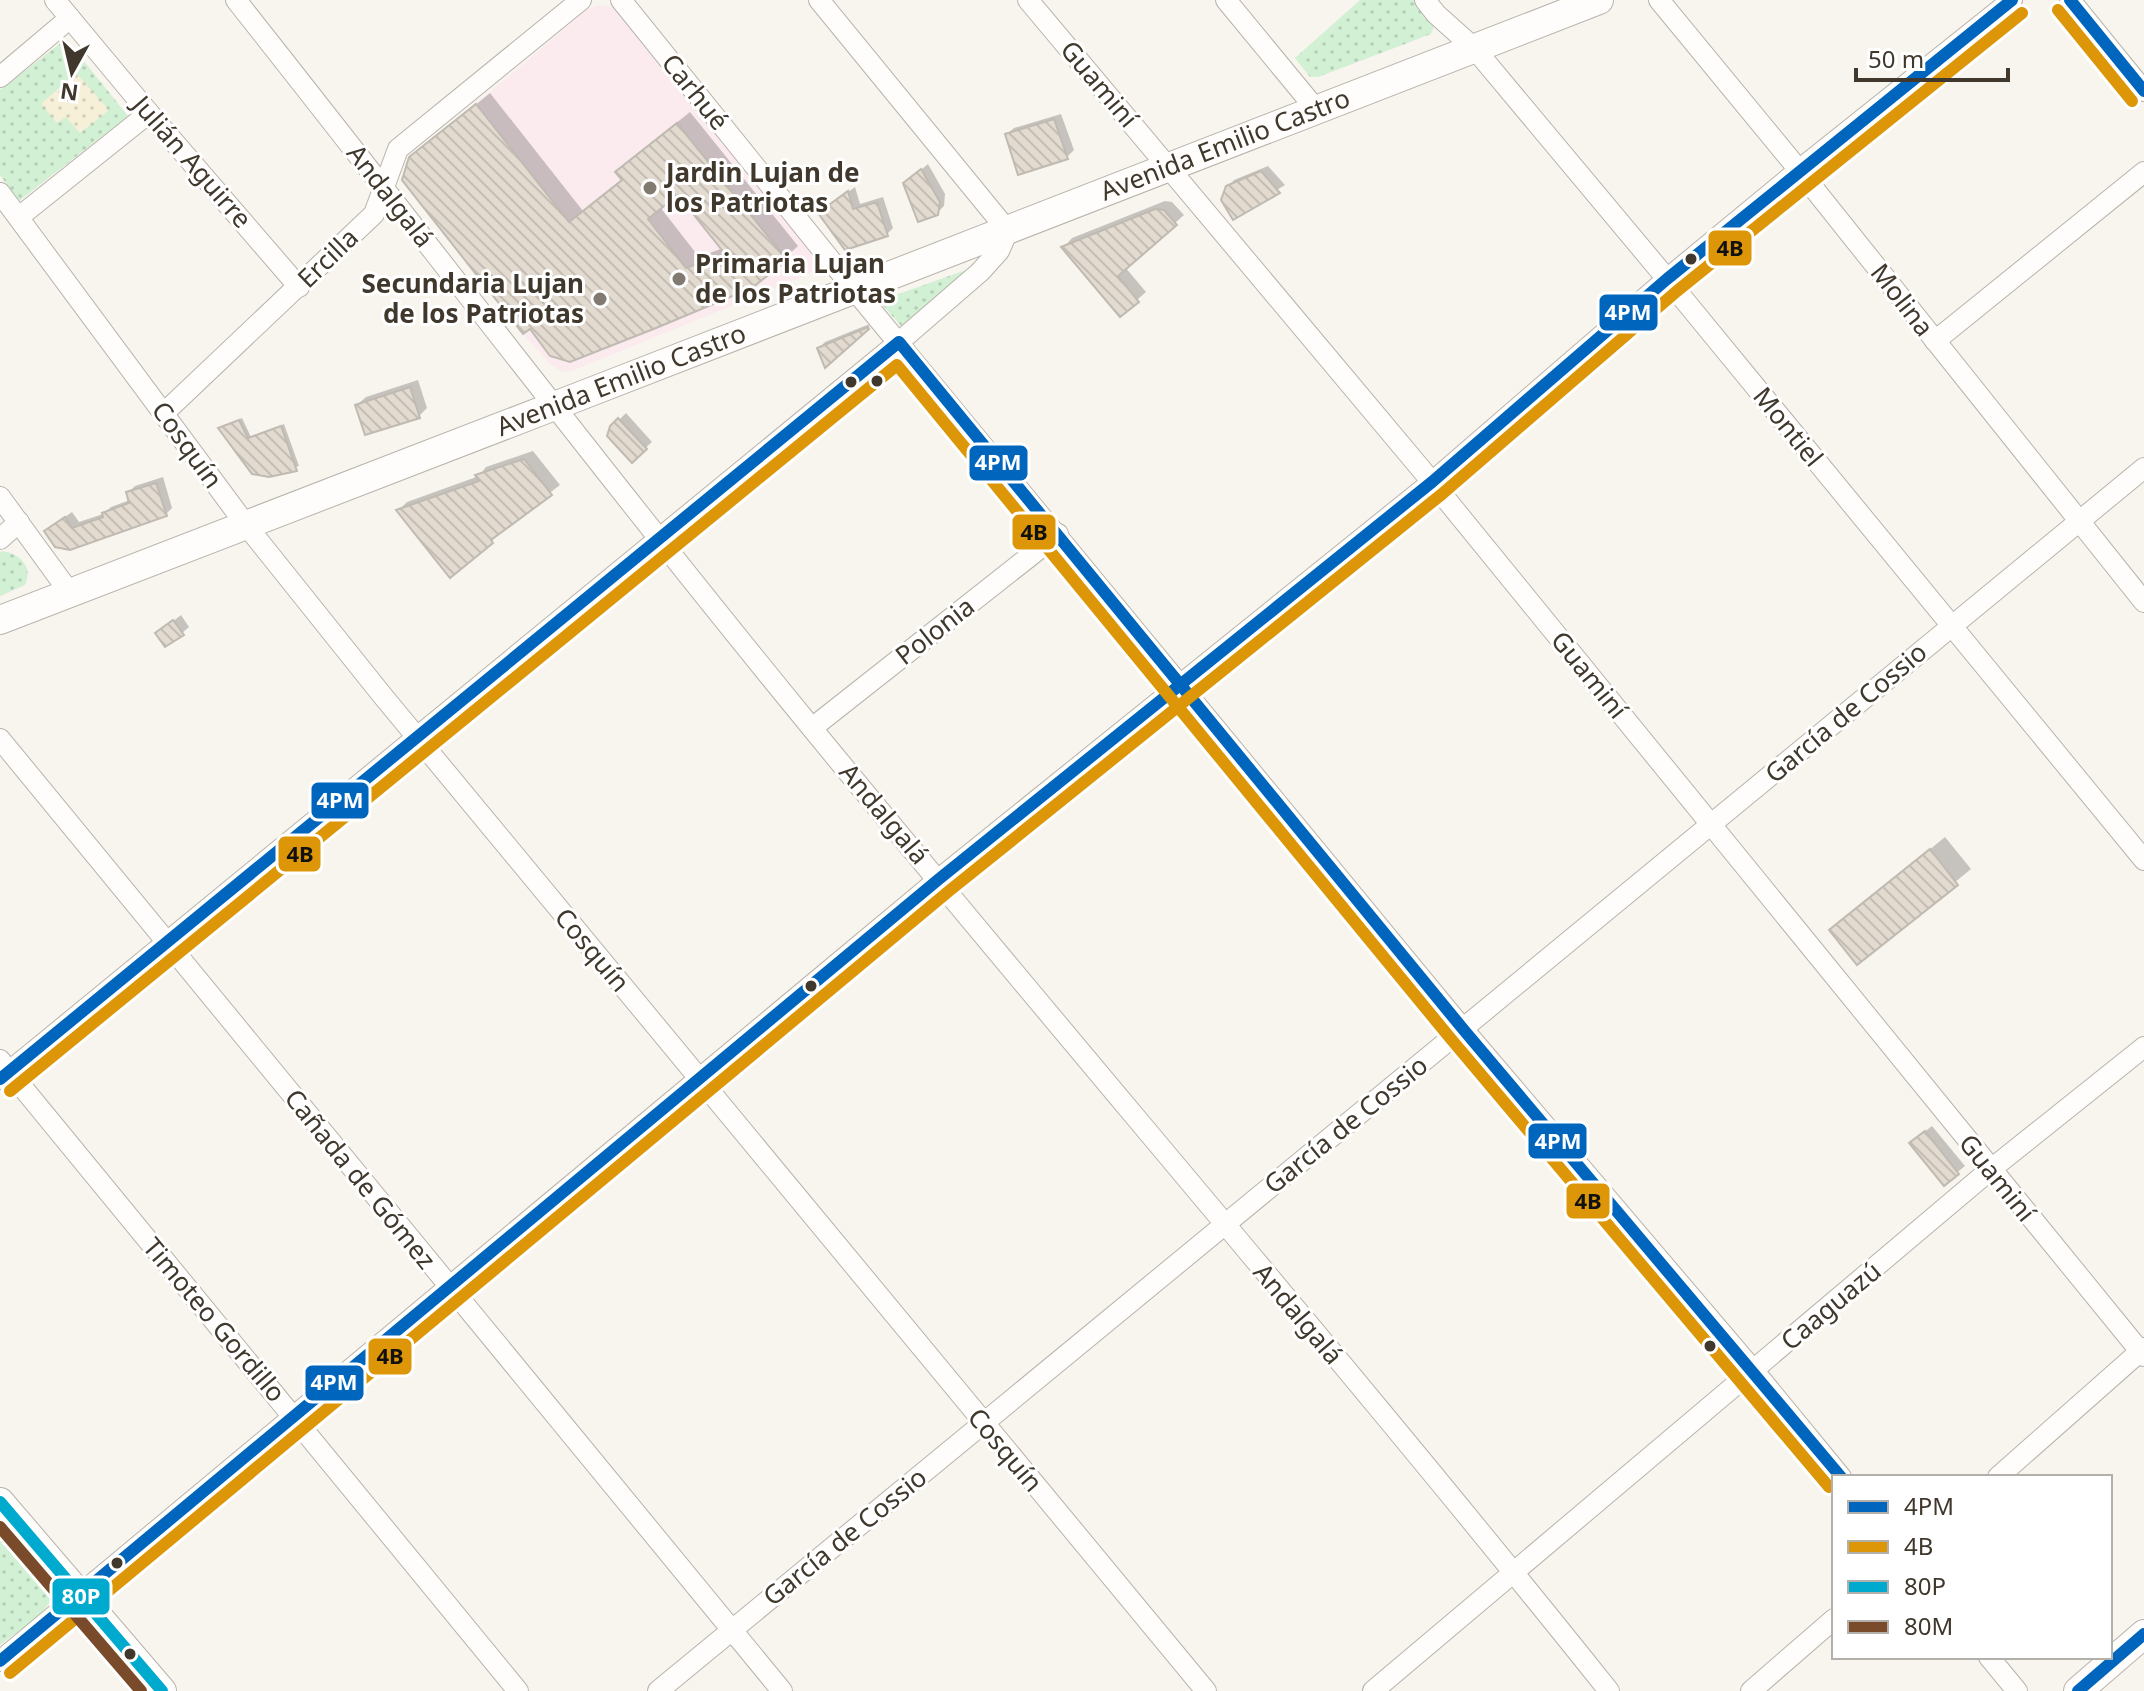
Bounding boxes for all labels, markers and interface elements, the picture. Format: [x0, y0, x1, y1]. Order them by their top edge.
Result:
north arrow [32, 32, 112, 112]
street label: Guaminí [1053, 32, 1148, 136]
scale bar [1856, 32, 2008, 82]
text: 50 m [1868, 42, 1924, 75]
street label: Carhué [654, 46, 738, 137]
text: N [58, 77, 80, 109]
street label: Avenida Emilio Castro [1095, 79, 1355, 209]
street label: Julián Aguirre [123, 85, 260, 235]
street label: Andalgalá [339, 136, 442, 254]
place label: Jardin Lujan de los Patriotas [664, 154, 860, 220]
marker: Jardin Lujan de los Patriotas [641, 179, 659, 197]
street label: Ercilla [289, 219, 366, 295]
line badge: 4B [1707, 229, 1753, 267]
text: 4B [1716, 232, 1744, 262]
place label: Primaria Lujan de los Patriotas [695, 245, 896, 311]
unlabelled marker [1683, 251, 1699, 267]
street label: Molina [1863, 255, 1943, 343]
place label: Secundaria Lujan de los Patriotas [362, 265, 584, 331]
marker: Primaria Lujan de los Patriotas [670, 270, 688, 288]
marker: Secundaria Lujan de los Patriotas [591, 290, 609, 308]
line badge: 4PM [1598, 293, 1659, 332]
text: 4PM [1605, 296, 1652, 326]
street label: Avenida Emilio Castro [491, 314, 751, 444]
unlabelled marker [869, 373, 885, 389]
unlabelled marker [843, 374, 859, 390]
street label: Montiel [1746, 379, 1832, 474]
street label: Cosquín [144, 394, 232, 495]
line badge: 4PM [968, 444, 1029, 482]
text: 4PM [975, 446, 1022, 476]
line badge: 4B [1011, 513, 1057, 551]
text: 4B [1020, 516, 1048, 546]
street label: Polonia [887, 588, 981, 672]
street label: Guaminí [1543, 623, 1637, 727]
street label: García de Cossio [1757, 634, 1934, 791]
street label: Andalgalá [832, 755, 938, 872]
line badge: 4PM [310, 781, 370, 820]
text: 4PM [317, 784, 364, 814]
line badge: 4B [277, 835, 322, 873]
text: 4B [286, 838, 314, 868]
street label: Cosquín [547, 900, 639, 999]
unlabelled marker [803, 978, 819, 994]
street label: García de Cossio [1256, 1047, 1435, 1202]
street label: Cañada de Gómez [277, 1081, 445, 1276]
line badge: 4PM [1527, 1122, 1588, 1160]
text: 4PM [1535, 1125, 1582, 1155]
street label: Guaminí [1951, 1126, 2045, 1230]
line badge: 4B [1565, 1182, 1611, 1220]
text: 4B [1574, 1185, 1602, 1215]
street label: Timoteo Gordillo [135, 1229, 294, 1409]
street label: Caaguazú [1773, 1253, 1888, 1358]
street label: Andalgalá [1246, 1255, 1352, 1372]
line badge: 4B [367, 1337, 413, 1376]
unlabelled marker [1702, 1338, 1718, 1354]
text: 4B [376, 1340, 404, 1370]
line badge: 4PM [304, 1364, 365, 1402]
text: 4PM [311, 1366, 358, 1396]
street label: Cosquín [960, 1400, 1052, 1499]
street label: García de Cossio [755, 1459, 934, 1614]
legend [1832, 1475, 2112, 1659]
text: 4PM [1904, 1489, 1954, 1522]
text: 4B [1904, 1529, 1933, 1562]
unlabelled marker [109, 1555, 125, 1571]
text: 80P [1904, 1569, 1946, 1602]
line badge: 80P [51, 1577, 111, 1616]
text: 80P [62, 1580, 100, 1610]
text: 80M [1904, 1609, 1953, 1642]
unlabelled marker [122, 1646, 138, 1662]

